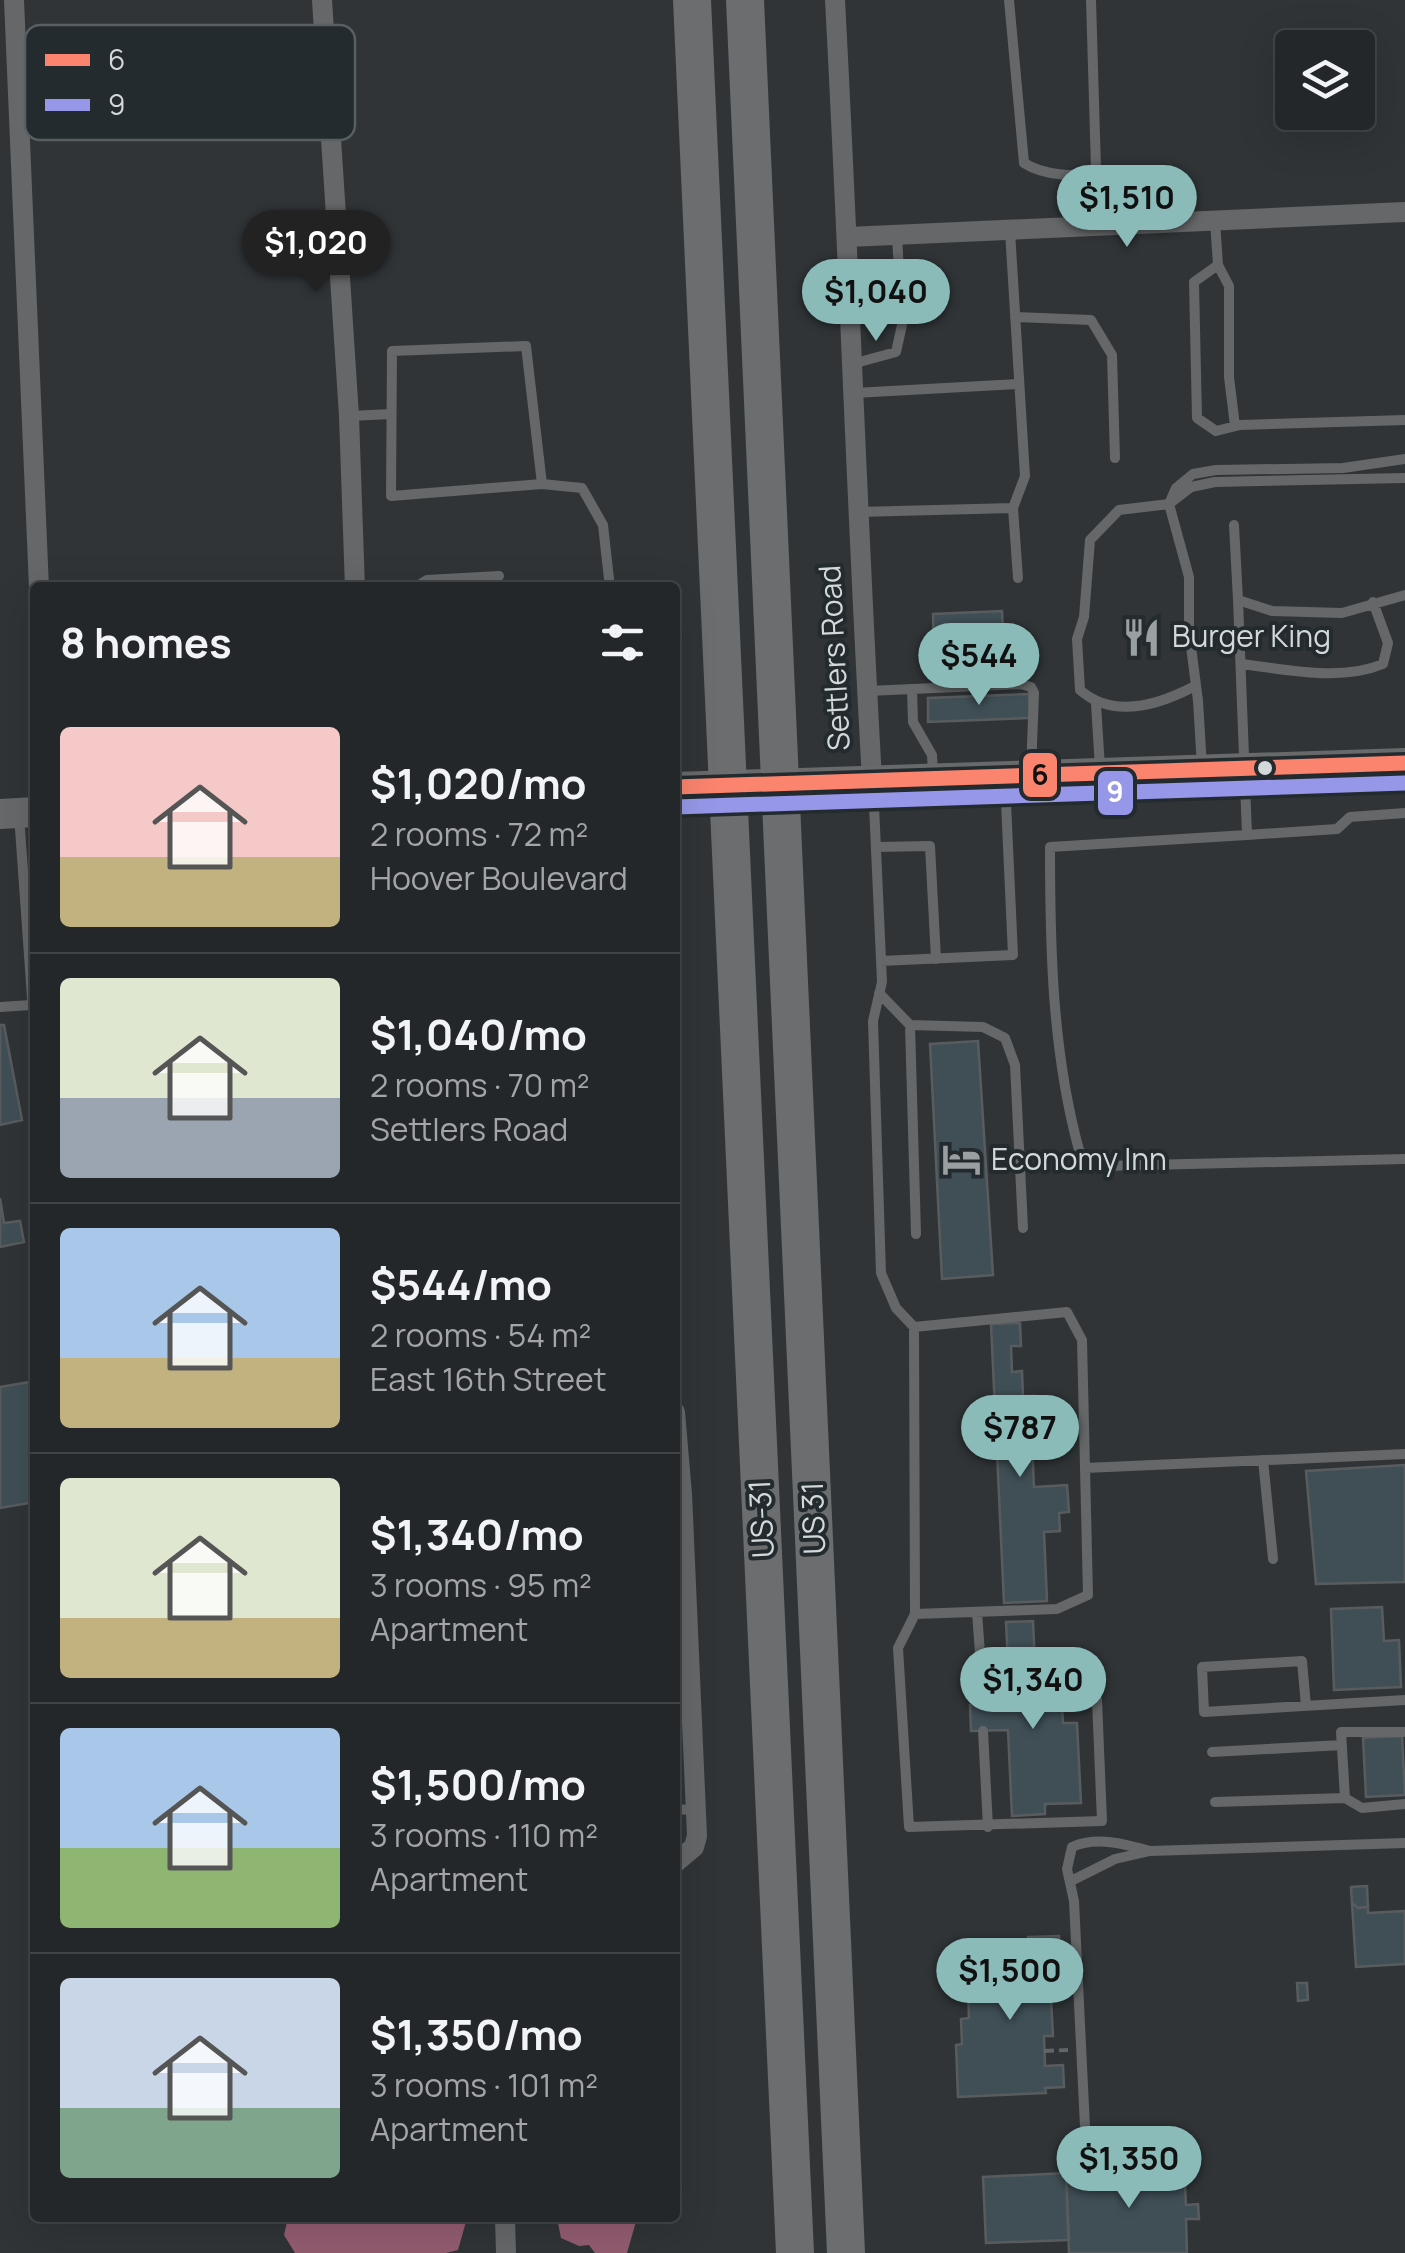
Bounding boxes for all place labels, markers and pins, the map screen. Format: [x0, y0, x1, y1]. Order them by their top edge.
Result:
pin: $1,510 [1046, 165, 1208, 250]
pin: $1,020 [235, 210, 397, 295]
pin: $1,040 [795, 259, 957, 344]
place label: Burger King [1172, 615, 1331, 656]
restaurant icon: Burger King [1121, 616, 1163, 658]
pin: $544 [920, 623, 1038, 708]
unlabelled marker [1255, 758, 1275, 778]
place label: Economy Inn [991, 1138, 1167, 1179]
hotel icon: Economy Inn [940, 1139, 982, 1181]
pin: $787 [961, 1395, 1079, 1480]
pin: $1,340 [952, 1647, 1114, 1732]
pin: $1,500 [929, 1938, 1091, 2023]
pin: $1,350 [1048, 2126, 1210, 2211]

